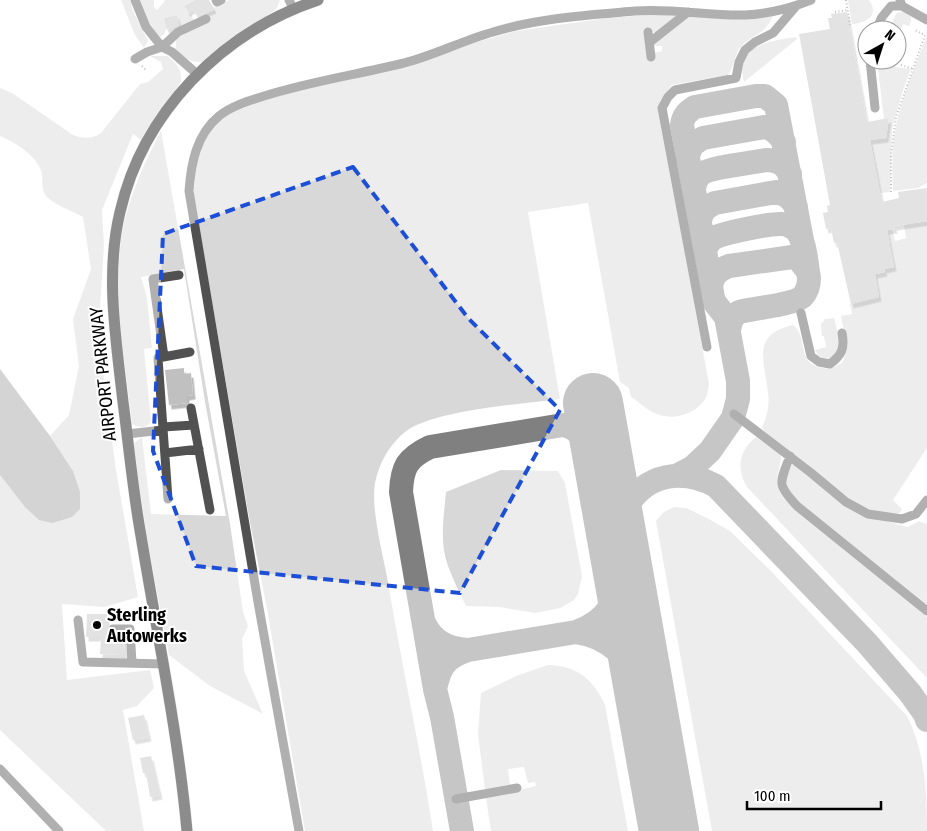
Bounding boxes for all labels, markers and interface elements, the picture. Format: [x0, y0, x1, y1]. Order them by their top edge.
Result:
north arrow [857, 20, 907, 70]
text: N [881, 26, 898, 45]
street label: AIRPORT PARKWAY [85, 306, 121, 442]
place label: Sterling Autowerks [106, 604, 187, 647]
marker: Sterling Autowerks [91, 619, 103, 631]
scale bar [747, 778, 881, 810]
text: 100 m [754, 787, 791, 805]

